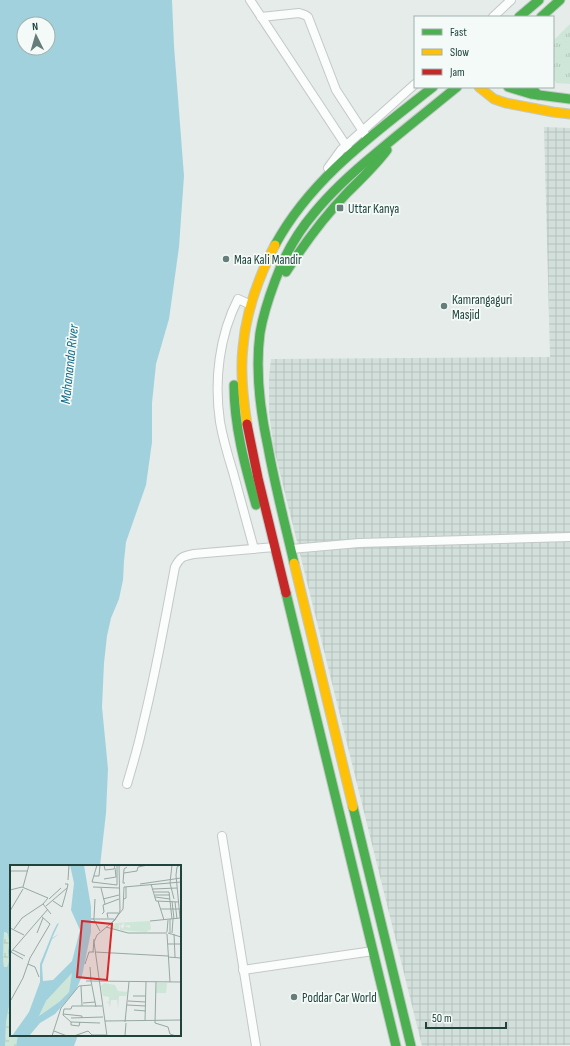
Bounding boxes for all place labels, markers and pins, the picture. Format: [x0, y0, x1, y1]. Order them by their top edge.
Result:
place label: Uttar Kanya [348, 201, 399, 217]
marker: Uttar Kanya [335, 203, 345, 213]
place label: Maa Kali Mandir [234, 252, 302, 268]
marker: Maa Kali Mandir [221, 254, 231, 264]
place label: Kamrangaguri Masjid [452, 292, 512, 323]
marker: Kamrangaguri Masjid [439, 301, 449, 311]
place label: Poddar Car World [302, 990, 377, 1006]
marker: Poddar Car World [289, 992, 299, 1002]

